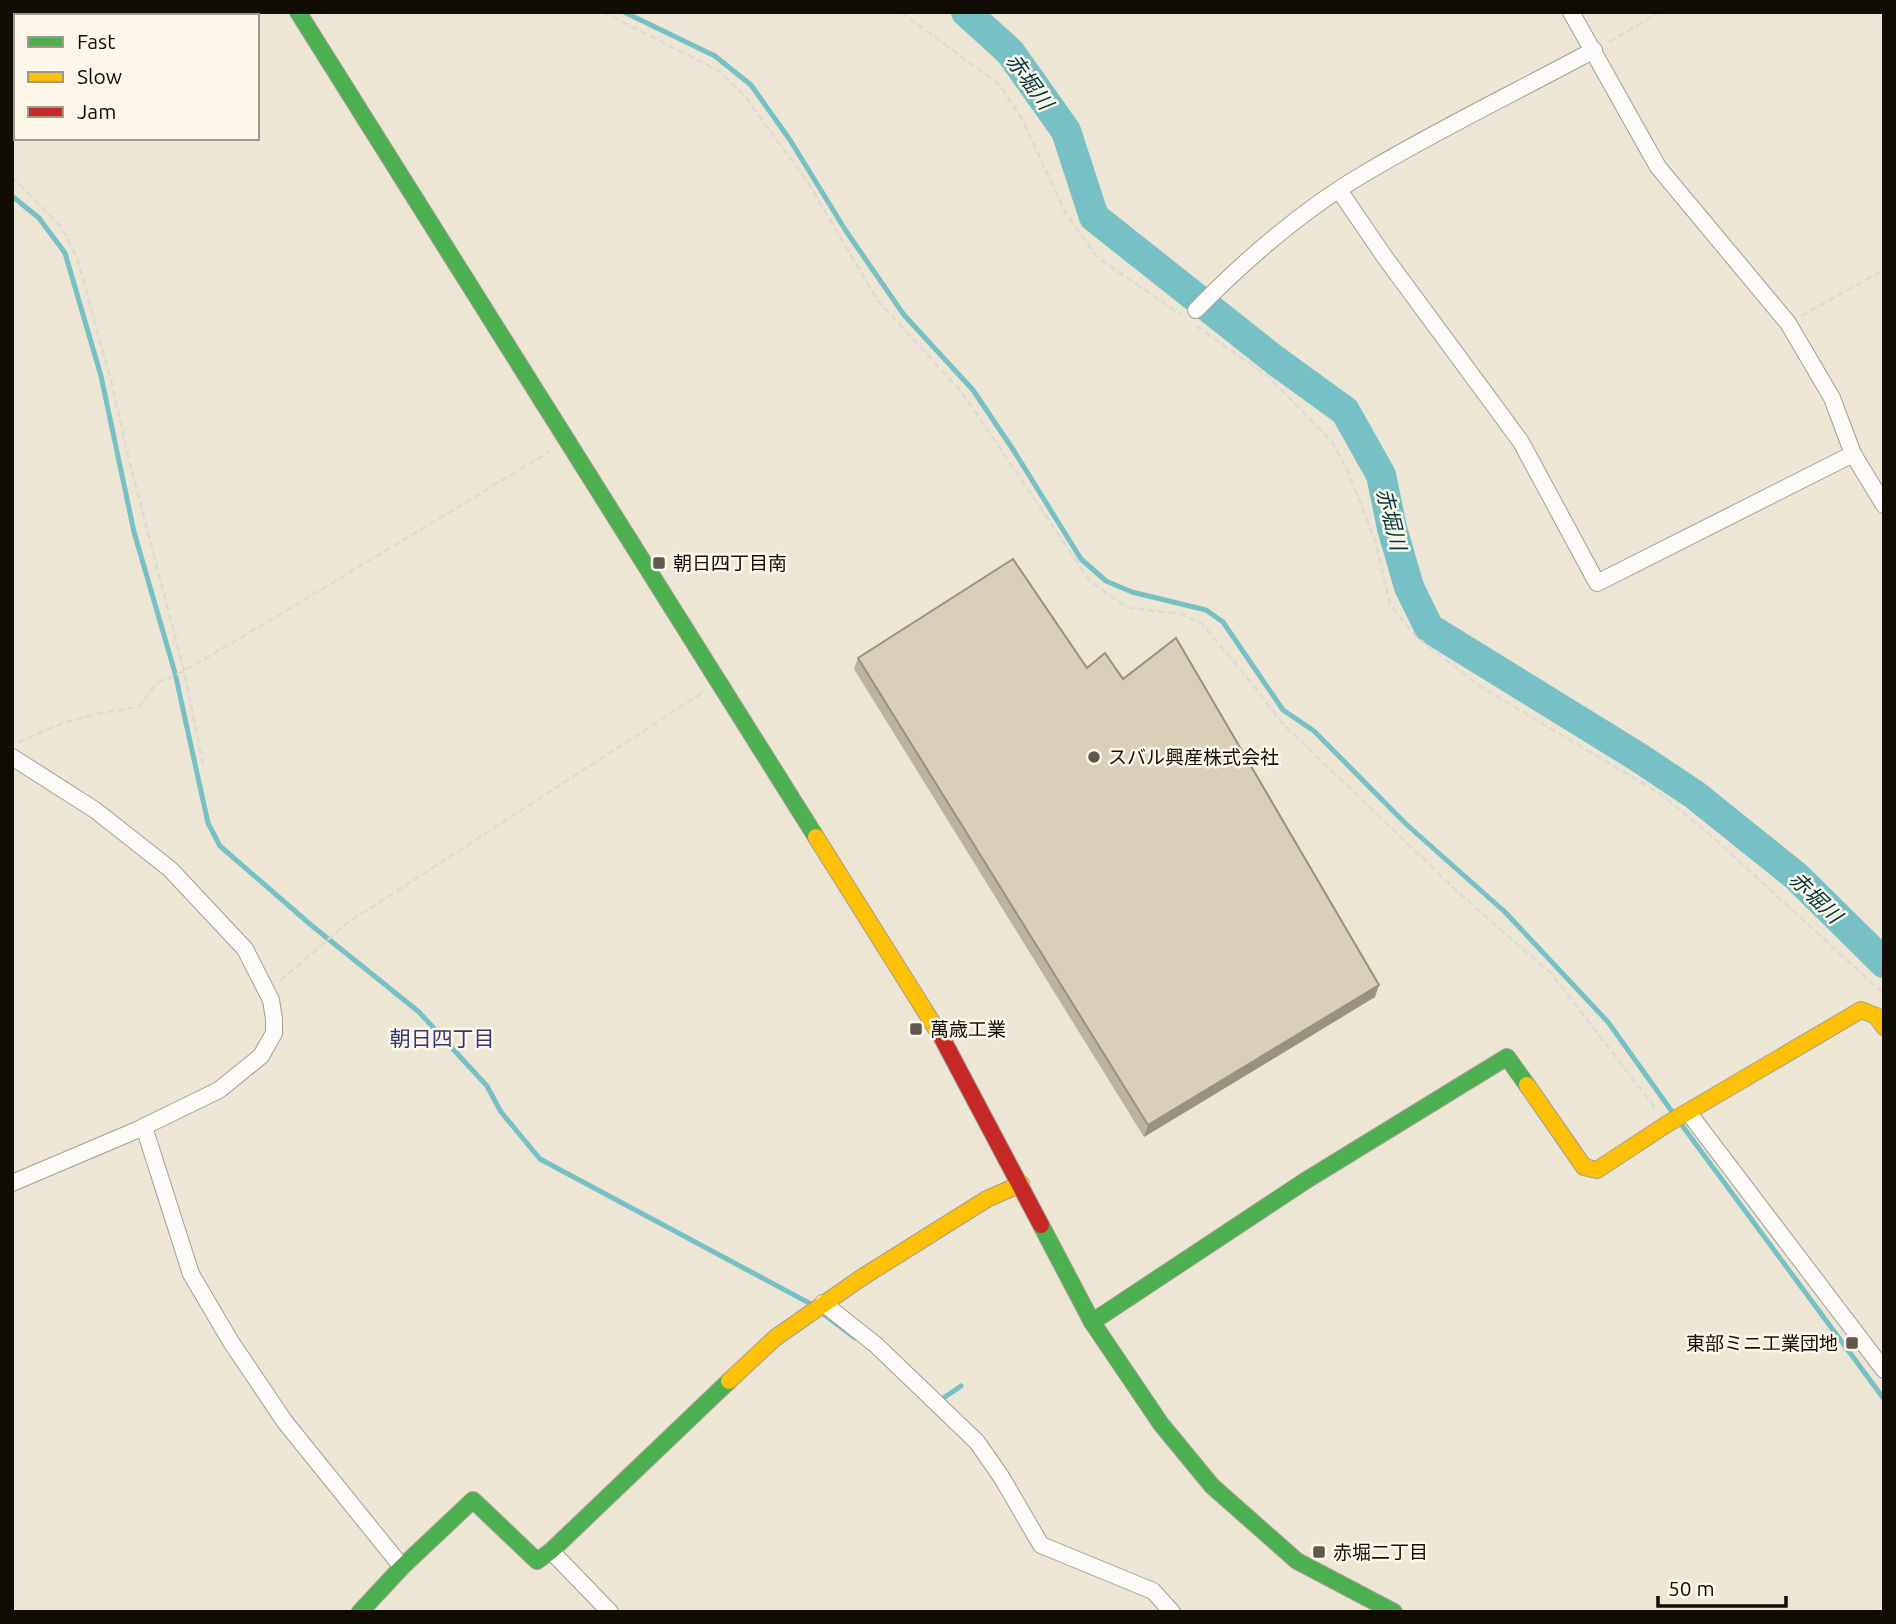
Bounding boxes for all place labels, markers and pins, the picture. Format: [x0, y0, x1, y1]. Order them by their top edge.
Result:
place label: 朝日四丁目南 [673, 552, 787, 574]
marker: 朝日四丁目南 [651, 555, 667, 571]
place label: スバル興産株式会社 [1108, 746, 1279, 768]
marker: スバル興産株式会社 [1086, 749, 1102, 765]
place label: 萬歳工業 [930, 1018, 1006, 1040]
marker: 萬歳工業 [908, 1021, 924, 1037]
place label: 東部ミニ工業団地 [1686, 1332, 1838, 1354]
marker: 東部ミニ工業団地 [1844, 1335, 1860, 1351]
place label: 赤堀二丁目 [1333, 1541, 1428, 1563]
marker: 赤堀二丁目 [1311, 1544, 1327, 1560]

